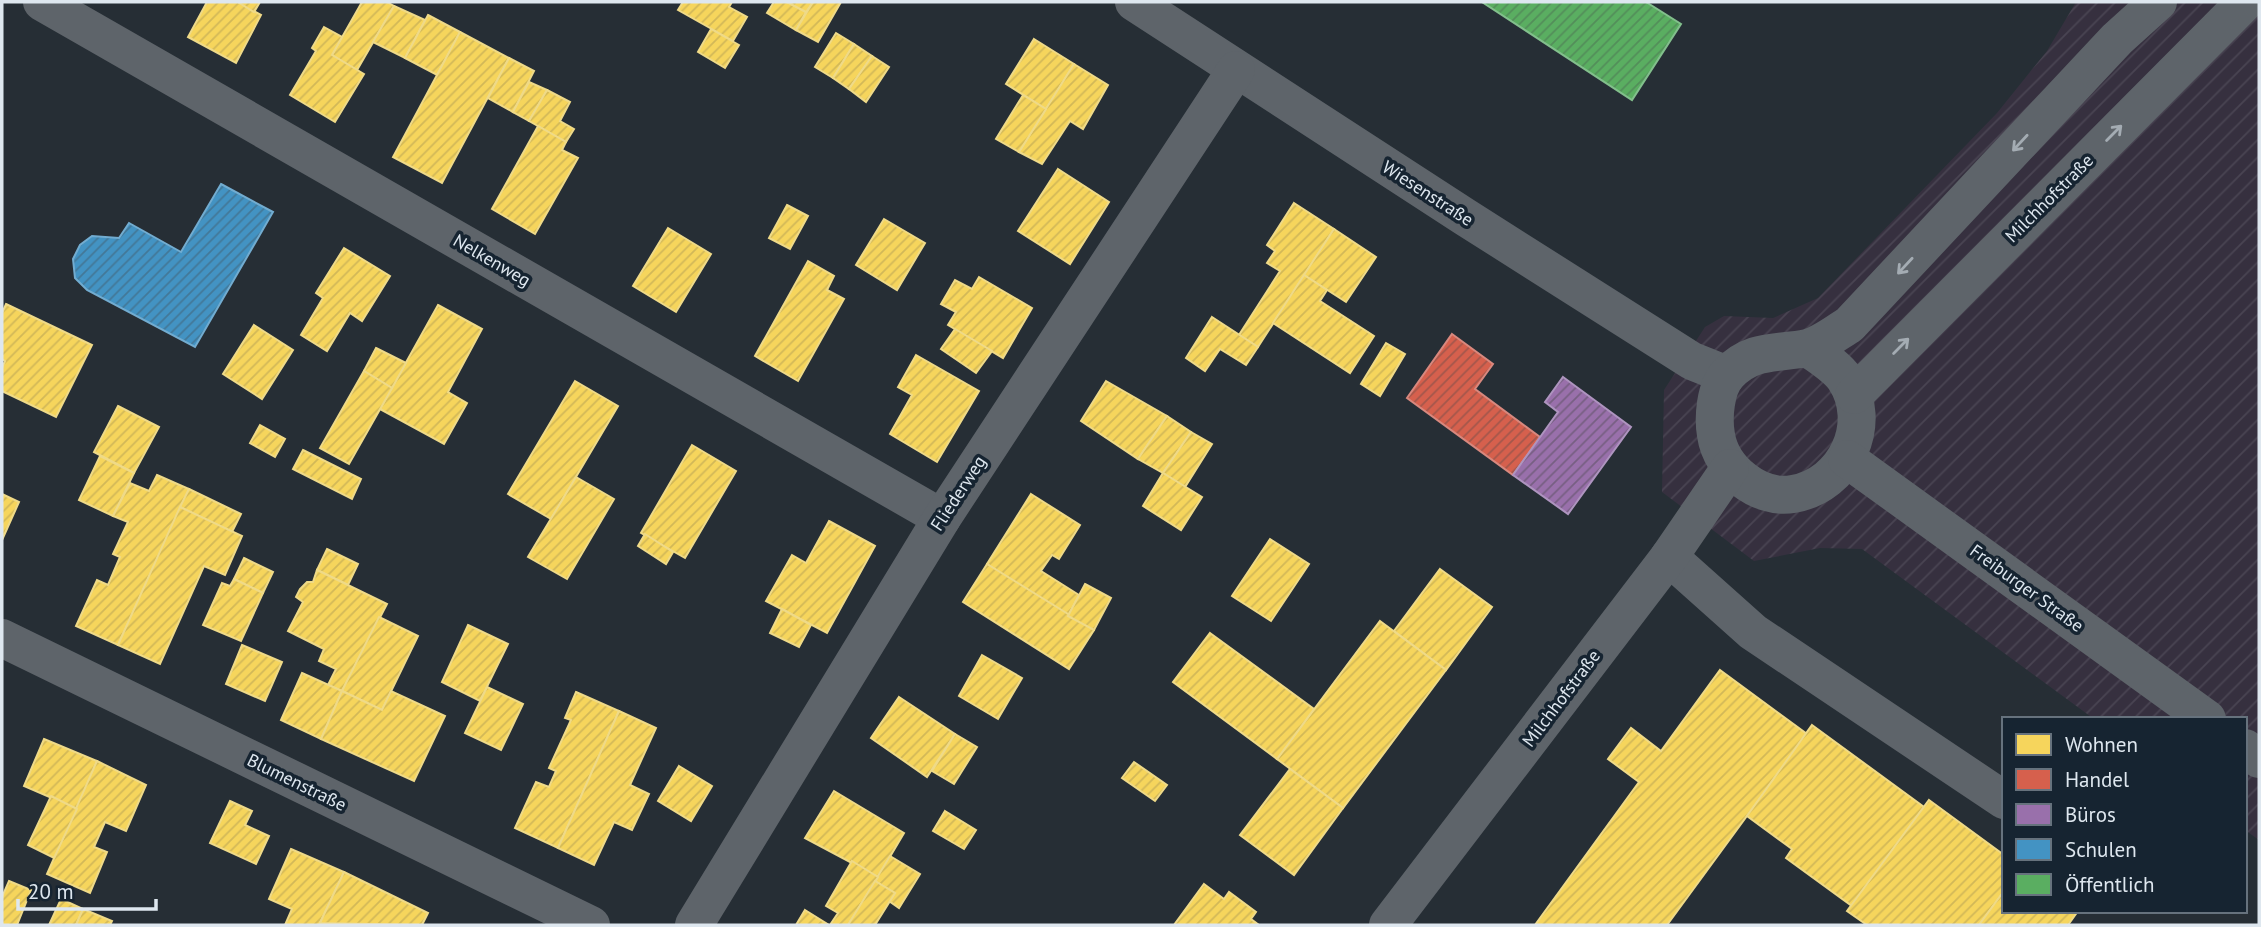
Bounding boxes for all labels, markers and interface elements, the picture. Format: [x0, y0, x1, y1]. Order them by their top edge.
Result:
one-way arrow [2106, 125, 2123, 142]
one-way arrow [2012, 134, 2029, 151]
street label: Milchhofstraße [2000, 149, 2098, 247]
street label: Wiesenstraße [1378, 155, 1478, 231]
street label: Nelkenweg [449, 229, 535, 291]
one-way arrow [1896, 258, 1913, 275]
one-way arrow [1893, 338, 1910, 355]
street label: Fliederweg [925, 451, 991, 535]
street label: Freiburger Straße [1966, 539, 2088, 637]
street label: Milchhofstraße [1517, 645, 1605, 751]
legend [2002, 717, 2247, 913]
text: Wohnen [2065, 731, 2138, 758]
street label: Blumenstraße [244, 748, 350, 816]
text: Handel [2065, 766, 2129, 793]
text: Büros [2065, 801, 2116, 828]
text: Schulen [2065, 836, 2137, 863]
scale bar [18, 867, 156, 911]
text: Öffentlich [2065, 871, 2155, 898]
text: 20 m [28, 878, 74, 905]

